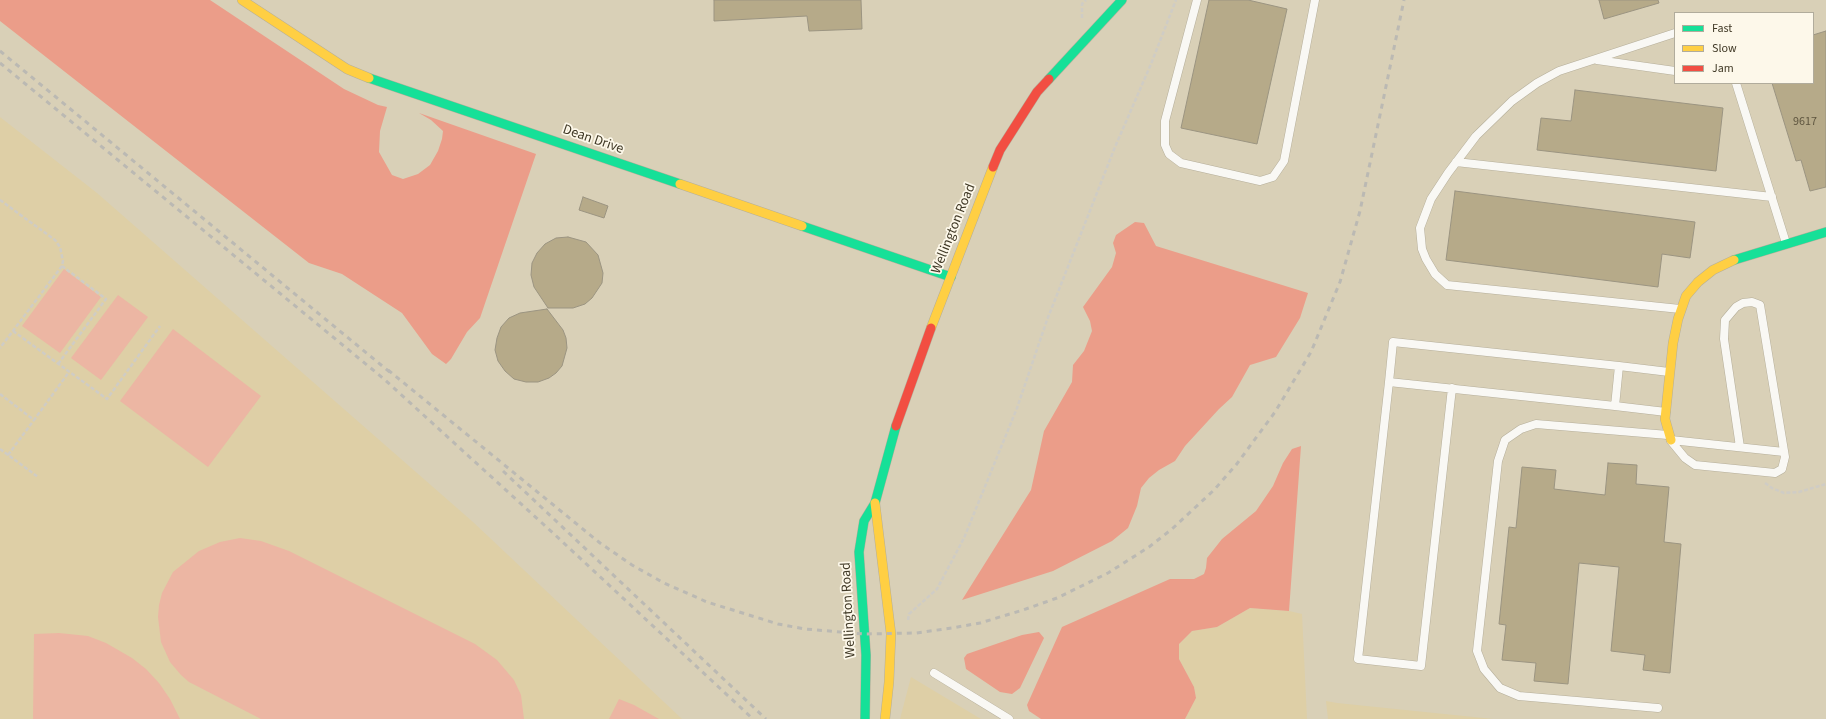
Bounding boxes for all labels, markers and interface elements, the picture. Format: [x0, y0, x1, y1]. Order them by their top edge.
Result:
legend [1674, 12, 1814, 84]
text: Fast [1712, 20, 1732, 37]
text: Slow [1712, 40, 1737, 57]
text: Jam [1712, 60, 1734, 77]
house number: 9617 [1793, 115, 1817, 129]
street label: Dean Drive [560, 122, 626, 158]
street label: Wellington Road [928, 181, 980, 277]
street label: Wellington Road [838, 562, 860, 658]

